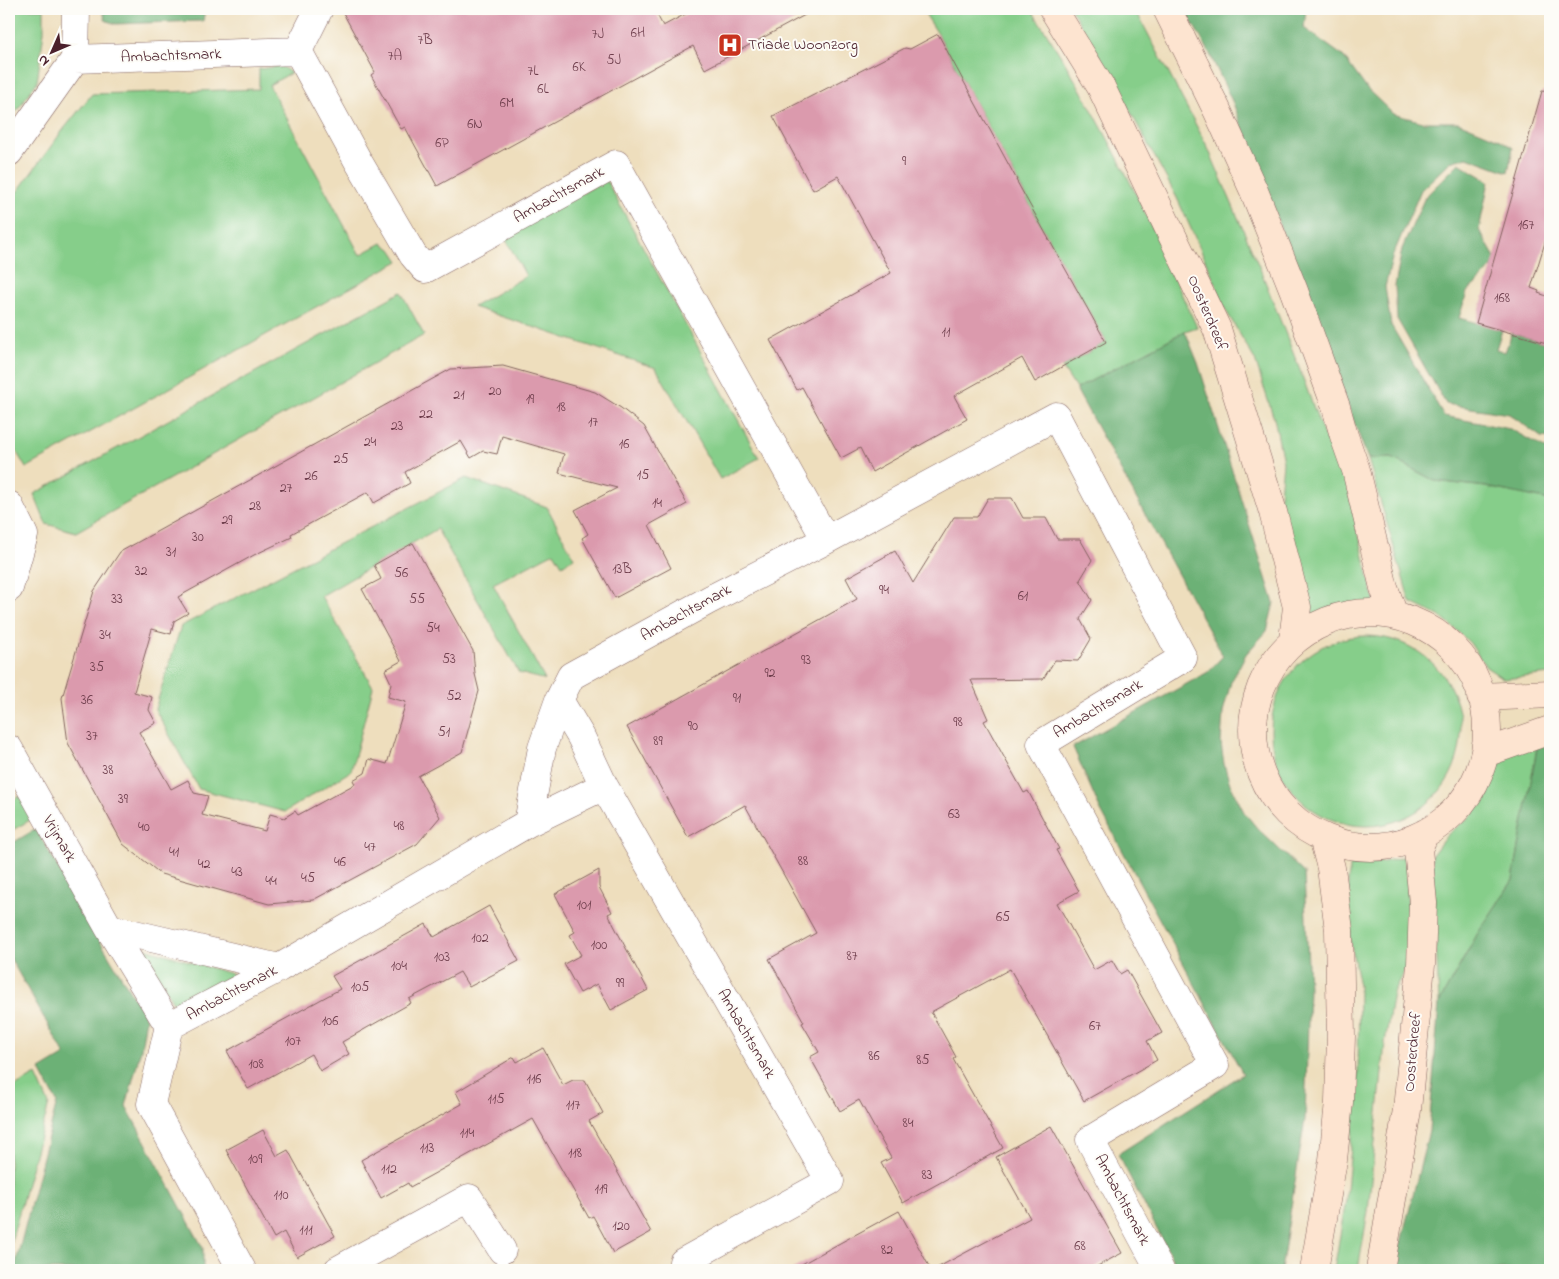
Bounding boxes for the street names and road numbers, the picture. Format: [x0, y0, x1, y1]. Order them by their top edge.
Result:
street label: Ambachtsmark [120, 42, 223, 70]
street label: Ambachtsmark [509, 160, 610, 230]
street label: Oosterdreef [1180, 271, 1234, 355]
street label: Ambachtsmark [636, 578, 737, 648]
street label: Ambachtsmark [1049, 672, 1148, 745]
street label: Vrijmark [35, 810, 83, 868]
street label: Ambachtsmark [182, 958, 283, 1027]
street label: Ambachtsmark [710, 984, 782, 1084]
street label: Oosterdreef [1398, 1010, 1428, 1093]
street label: Ambachtsmark [1088, 1150, 1157, 1251]

